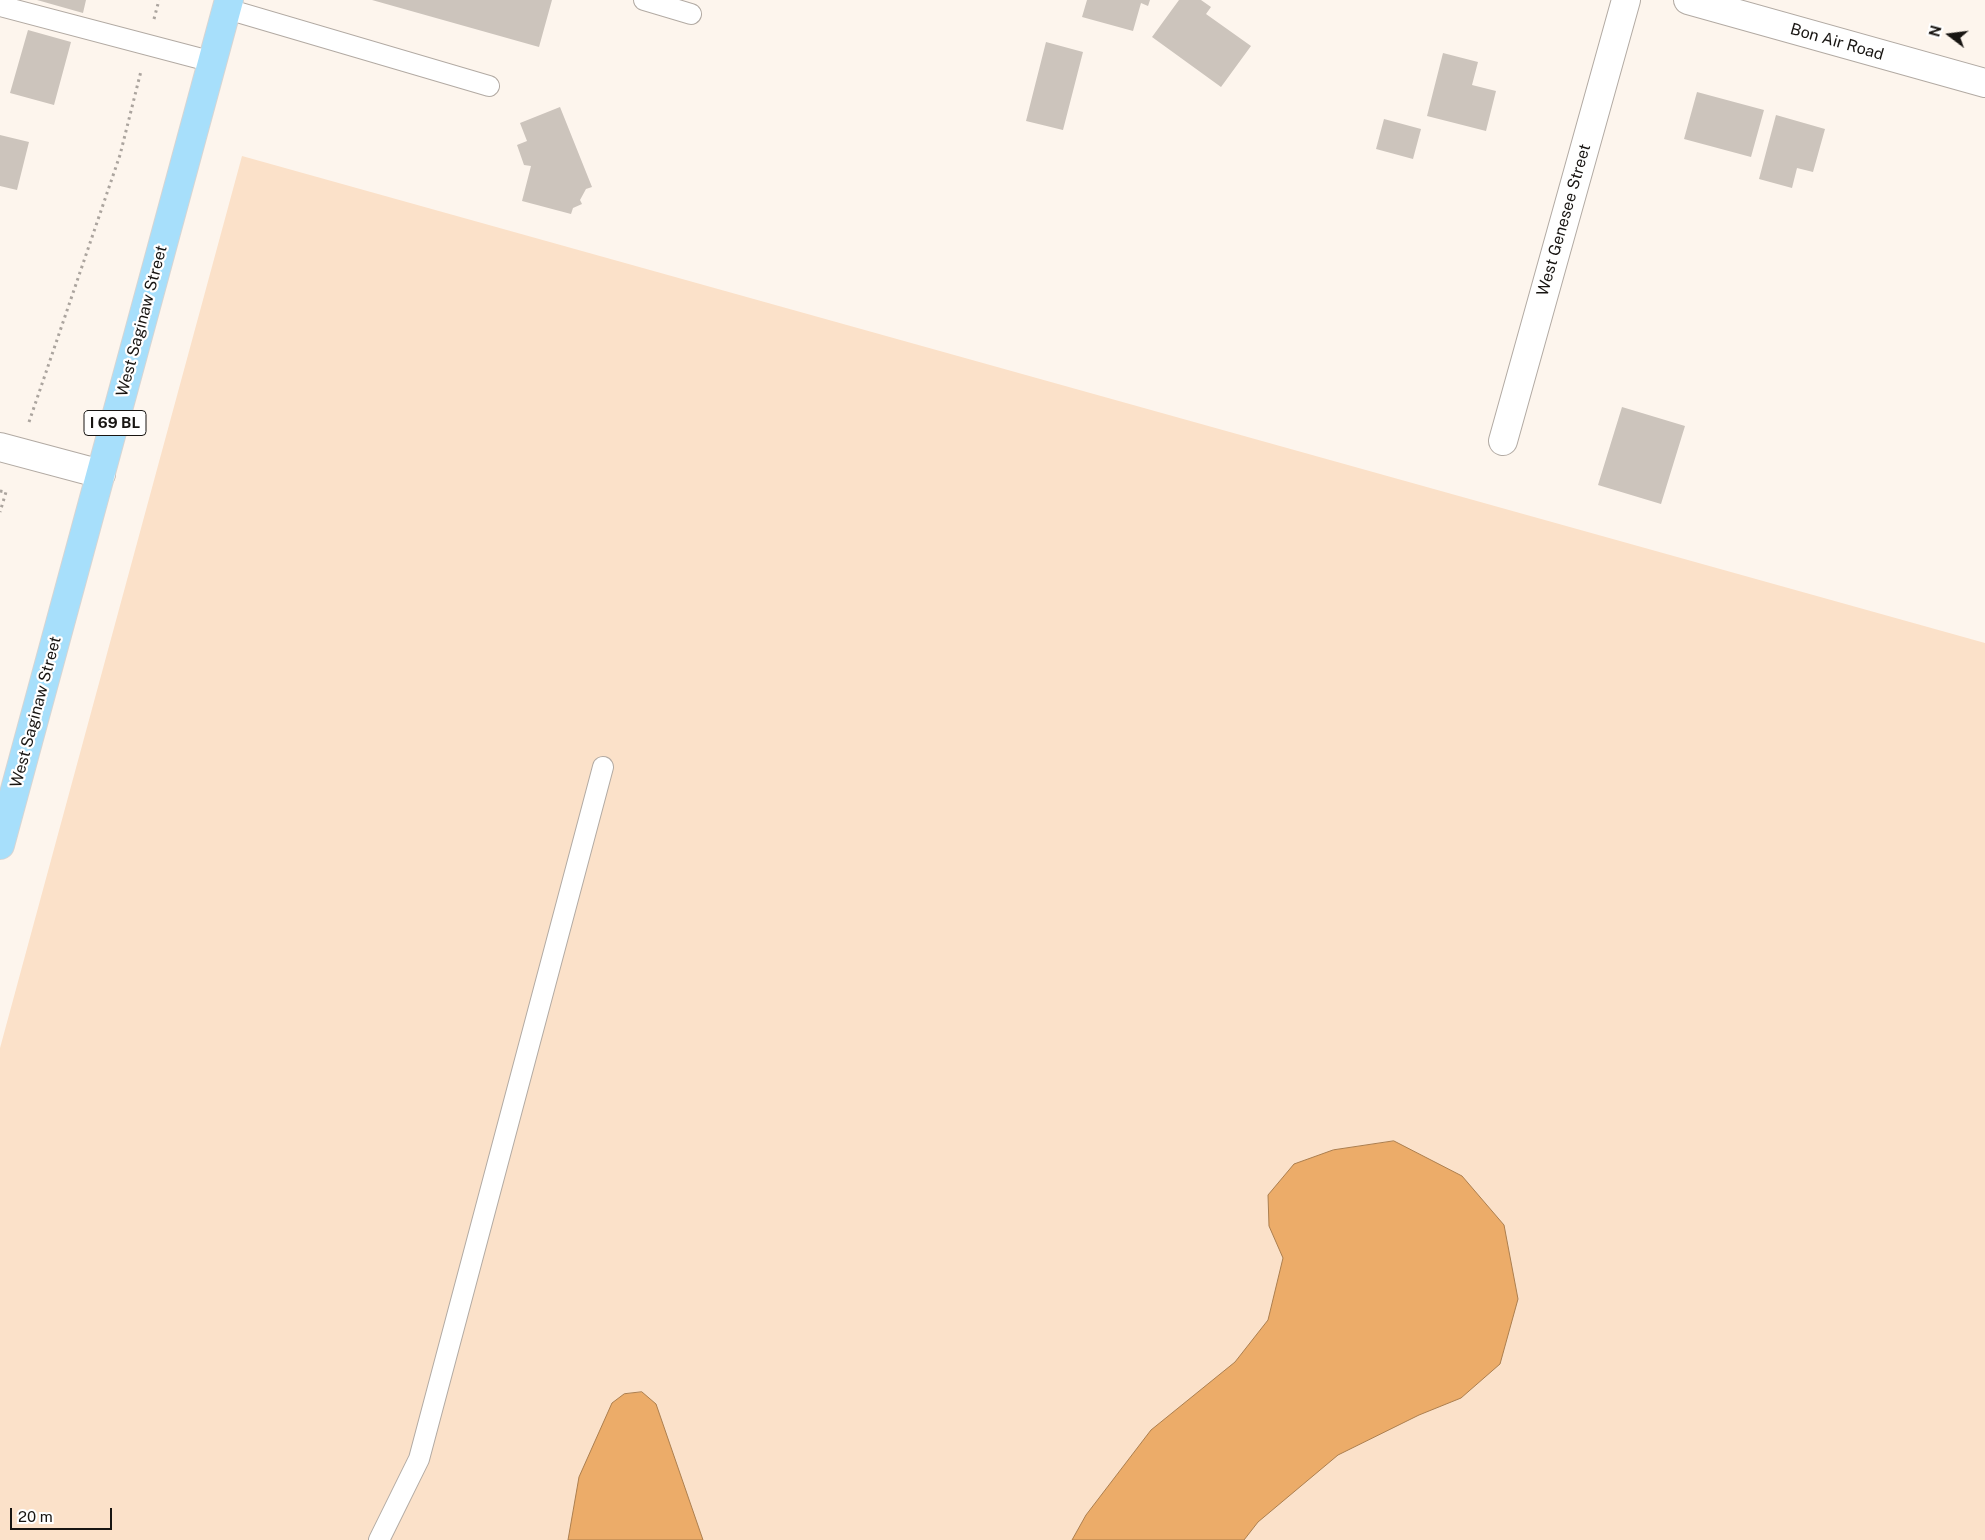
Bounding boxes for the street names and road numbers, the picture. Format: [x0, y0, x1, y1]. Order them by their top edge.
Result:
street label: Bon Air Road [1788, 19, 1886, 65]
street label: West Genesee Street [1533, 142, 1595, 298]
street label: West Saginaw Street [113, 243, 171, 399]
road number: I 69 BL [84, 410, 146, 436]
street label: West Saginaw Street [7, 634, 65, 790]

